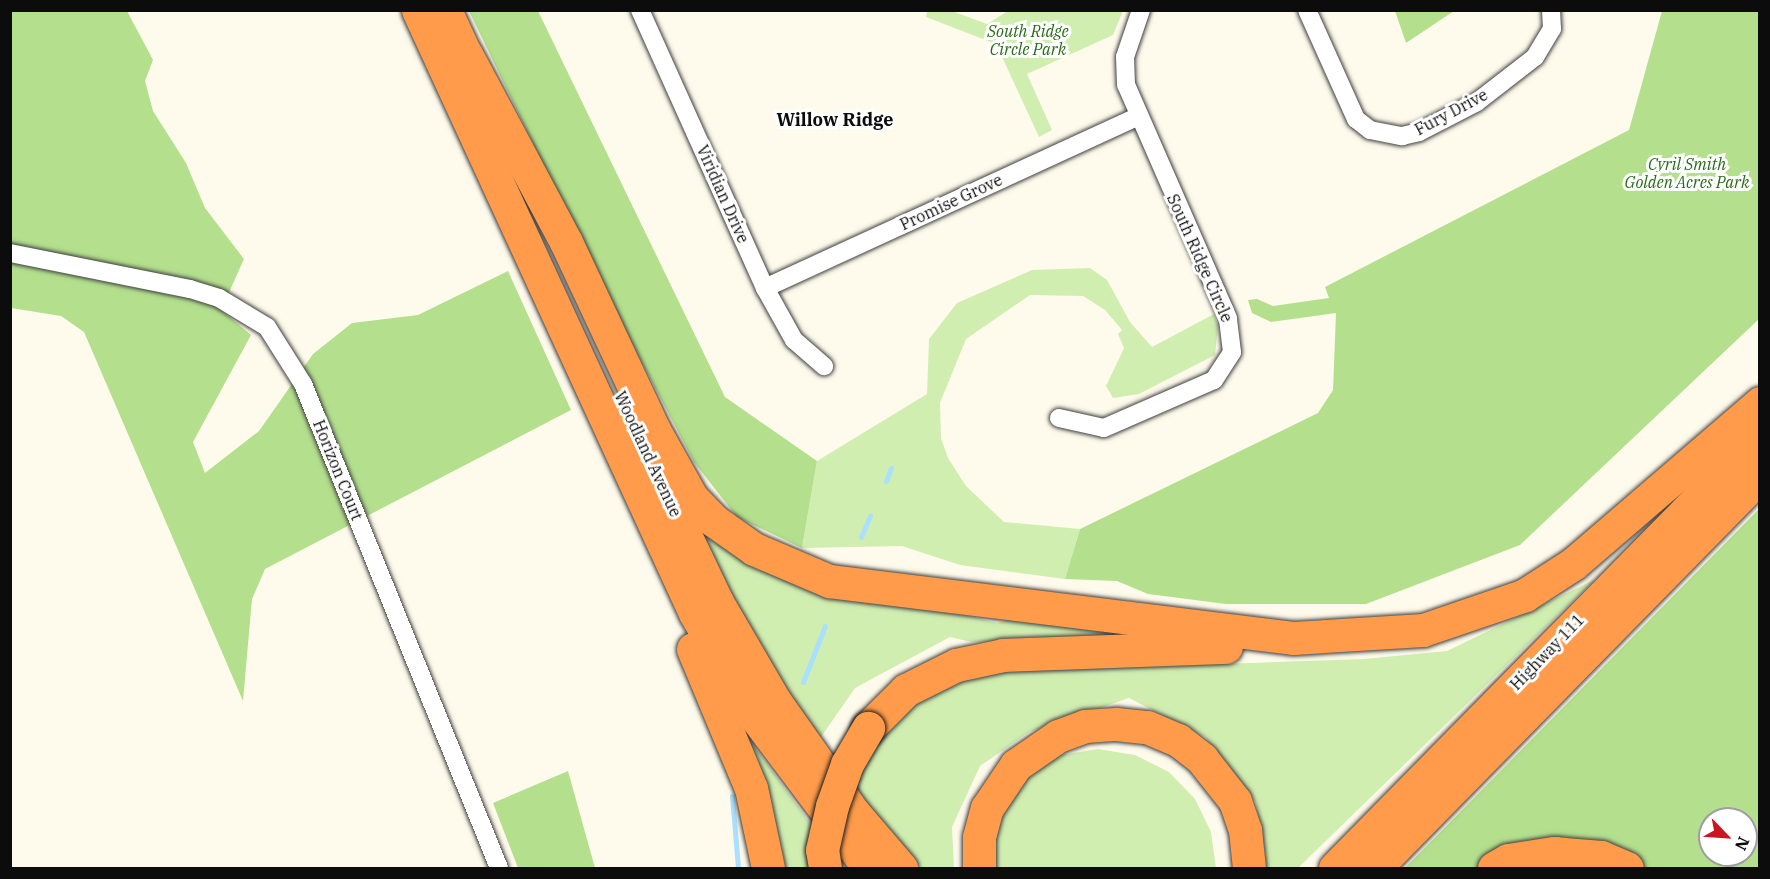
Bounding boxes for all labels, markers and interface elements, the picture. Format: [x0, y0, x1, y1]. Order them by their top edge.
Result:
park label: South Ridge Circle Park [987, 21, 1069, 59]
street label: Fury Drive [1411, 85, 1491, 139]
district label: Willow Ridge [777, 109, 893, 131]
street label: Viridian Drive [693, 142, 753, 246]
park label: Cyril Smith Golden Acres Park [1625, 154, 1749, 192]
street label: Promise Grove [897, 170, 1005, 234]
street label: South Ridge Circle [1163, 191, 1237, 325]
street label: Woodland Avenue [610, 388, 686, 520]
street label: Horizon Court [309, 417, 367, 523]
street label: Highway 111 [1506, 610, 1588, 694]
north arrow [1698, 807, 1758, 867]
text: N [1731, 834, 1754, 854]

